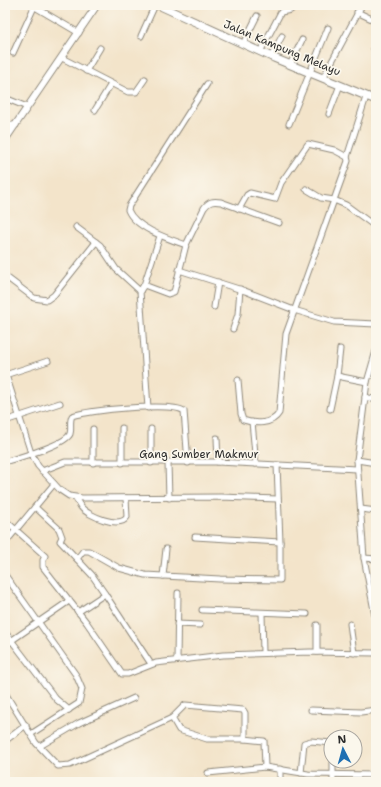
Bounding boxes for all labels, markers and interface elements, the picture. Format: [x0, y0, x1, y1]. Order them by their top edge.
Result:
street label: Jalan Kampung Melayu [221, 17, 343, 79]
street label: Gang Sumber Makmur [139, 447, 259, 462]
north arrow [323, 729, 363, 769]
text: N [337, 732, 347, 747]

